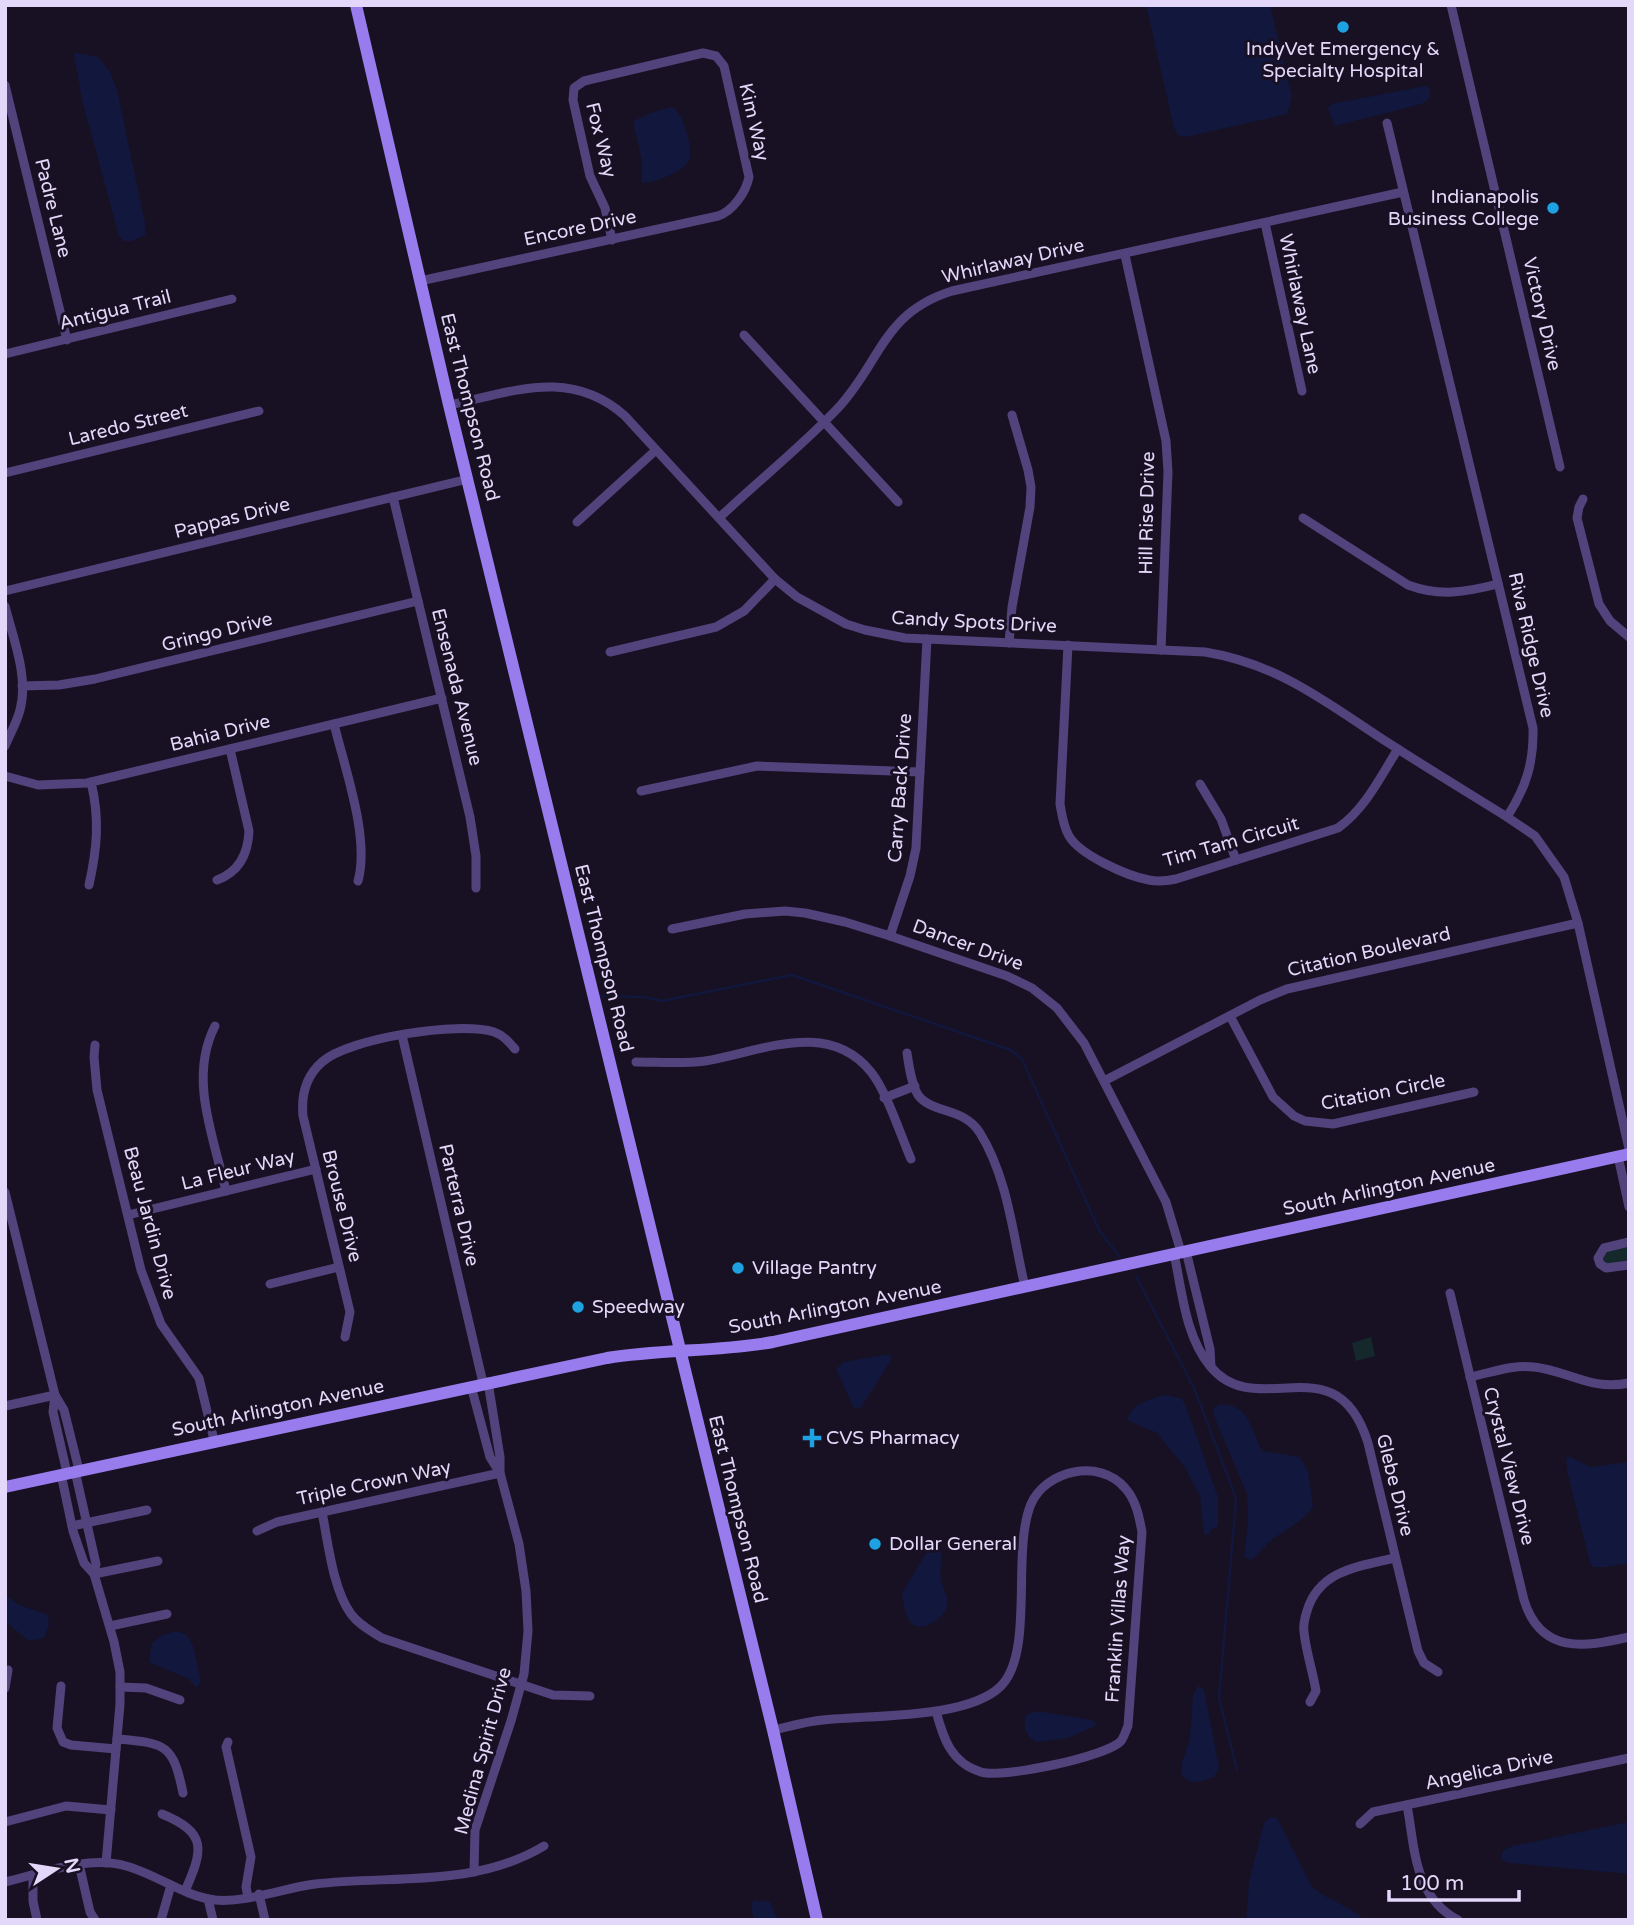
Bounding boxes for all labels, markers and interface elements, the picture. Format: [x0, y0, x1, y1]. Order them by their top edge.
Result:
marker: IndyVet Emergency & Specialty Hospital [1335, 19, 1351, 35]
place label: IndyVet Emergency & Specialty Hospital [1246, 38, 1440, 82]
street label: Kim Way [734, 81, 774, 163]
street label: Fox Way [581, 100, 621, 180]
street label: Padre Lane [30, 156, 76, 260]
place label: Indianapolis Business College [1388, 186, 1539, 230]
marker: Indianapolis Business College [1545, 200, 1561, 216]
street label: Encore Drive [522, 205, 638, 251]
street label: Whirlaway Lane [1274, 232, 1326, 376]
street label: Whirlaway Drive [940, 234, 1086, 288]
street label: Victory Drive [1518, 255, 1566, 373]
street label: Antigua Trail [57, 285, 173, 335]
street label: East Thompson Road [436, 311, 504, 503]
street label: Laredo Street [66, 400, 190, 450]
street label: Hill Rise Drive [1135, 451, 1159, 575]
street label: Pappas Drive [172, 493, 292, 543]
street label: Riva Ridge Drive [1504, 570, 1558, 720]
street label: Ensenada Avenue [427, 606, 487, 768]
street label: Candy Spots Drive [891, 607, 1057, 637]
street label: Gringo Drive [159, 608, 275, 656]
street label: Bahia Drive [168, 710, 272, 756]
street label: Carry Back Drive [884, 713, 916, 863]
street label: Tim Tam Circuit [1161, 812, 1301, 872]
street label: East Thompson Road [570, 862, 638, 1054]
street label: Dancer Drive [910, 915, 1026, 975]
street label: Citation Boulevard [1285, 923, 1453, 981]
street label: Citation Circle [1319, 1069, 1447, 1115]
street label: Parterra Drive [434, 1142, 484, 1268]
street label: Beau Jardin Drive [119, 1144, 181, 1302]
street label: La Fleur Way [179, 1145, 297, 1195]
street label: Brouse Drive [317, 1148, 367, 1264]
street label: South Arlington Avenue [1281, 1154, 1497, 1220]
place label: Village Pantry [752, 1257, 877, 1279]
marker: Village Pantry [730, 1260, 746, 1276]
street label: South Arlington Avenue [727, 1276, 943, 1338]
place label: Speedway [592, 1296, 685, 1318]
marker: Speedway [570, 1299, 586, 1315]
street label: South Arlington Avenue [170, 1375, 386, 1441]
street label: Crystal View Drive [1479, 1385, 1539, 1547]
street label: East Thompson Road [704, 1413, 772, 1605]
place label: CVS Pharmacy [826, 1427, 960, 1449]
marker: CVS Pharmacy [804, 1430, 820, 1446]
street label: Glebe Drive [1372, 1432, 1418, 1538]
street label: Triple Crown Way [295, 1456, 453, 1510]
place label: Dollar General [889, 1533, 1017, 1555]
street label: Franklin Villas Way [1101, 1534, 1135, 1704]
marker: Dollar General [867, 1536, 883, 1552]
street label: Medina Spirit Drive [450, 1665, 516, 1837]
street label: Angelica Drive [1423, 1746, 1555, 1794]
north arrow [21, 1834, 91, 1904]
text: N [59, 1856, 84, 1875]
scale bar [1389, 1858, 1518, 1902]
text: 100 m [1400, 1871, 1464, 1896]

